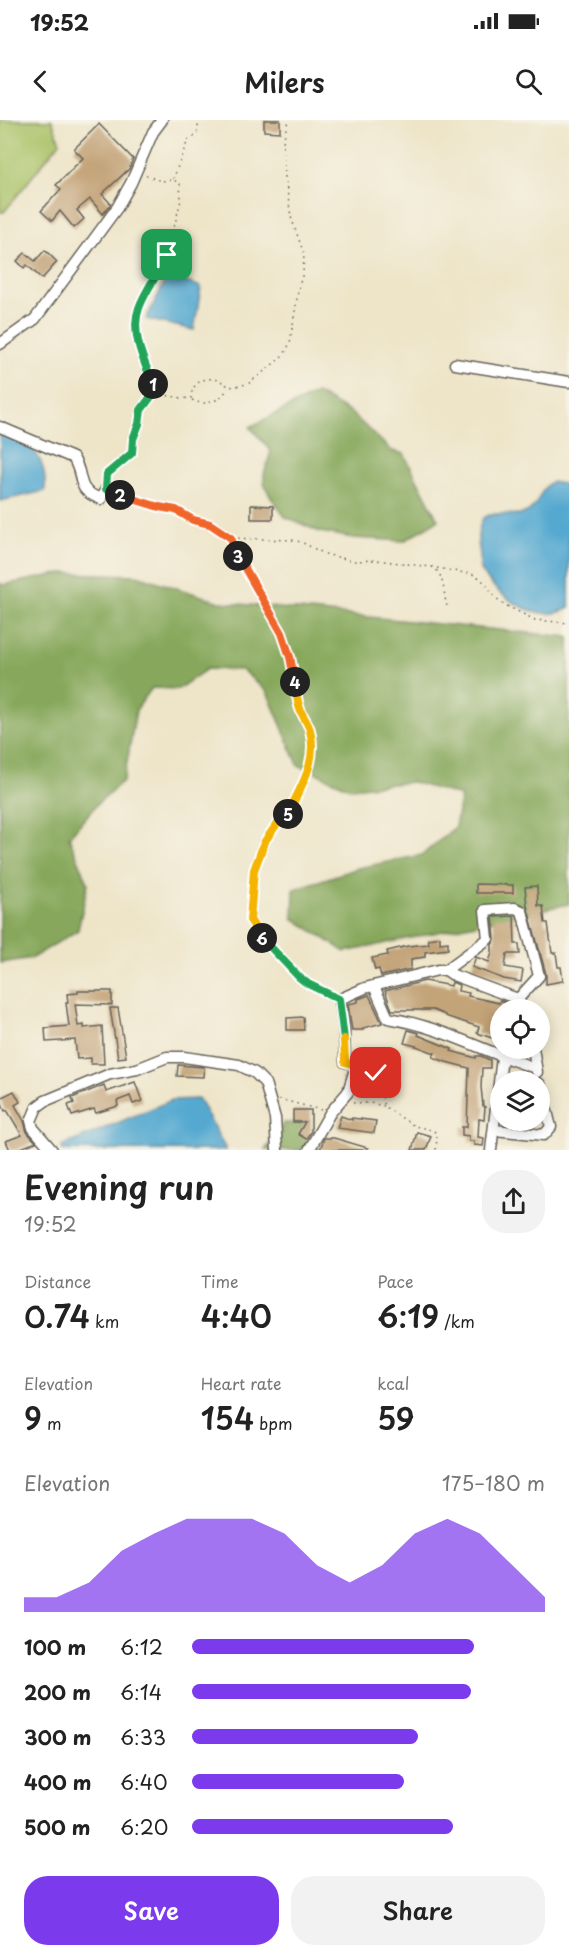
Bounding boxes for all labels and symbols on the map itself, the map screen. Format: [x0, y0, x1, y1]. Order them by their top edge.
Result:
pin [141, 229, 192, 280]
pin: 1 [138, 369, 168, 399]
pin: 2 [105, 480, 135, 510]
pin: 3 [223, 541, 253, 571]
pin: 4 [280, 667, 310, 697]
pin: 5 [273, 799, 303, 829]
pin: 6 [247, 923, 277, 953]
pin [350, 1047, 401, 1098]

